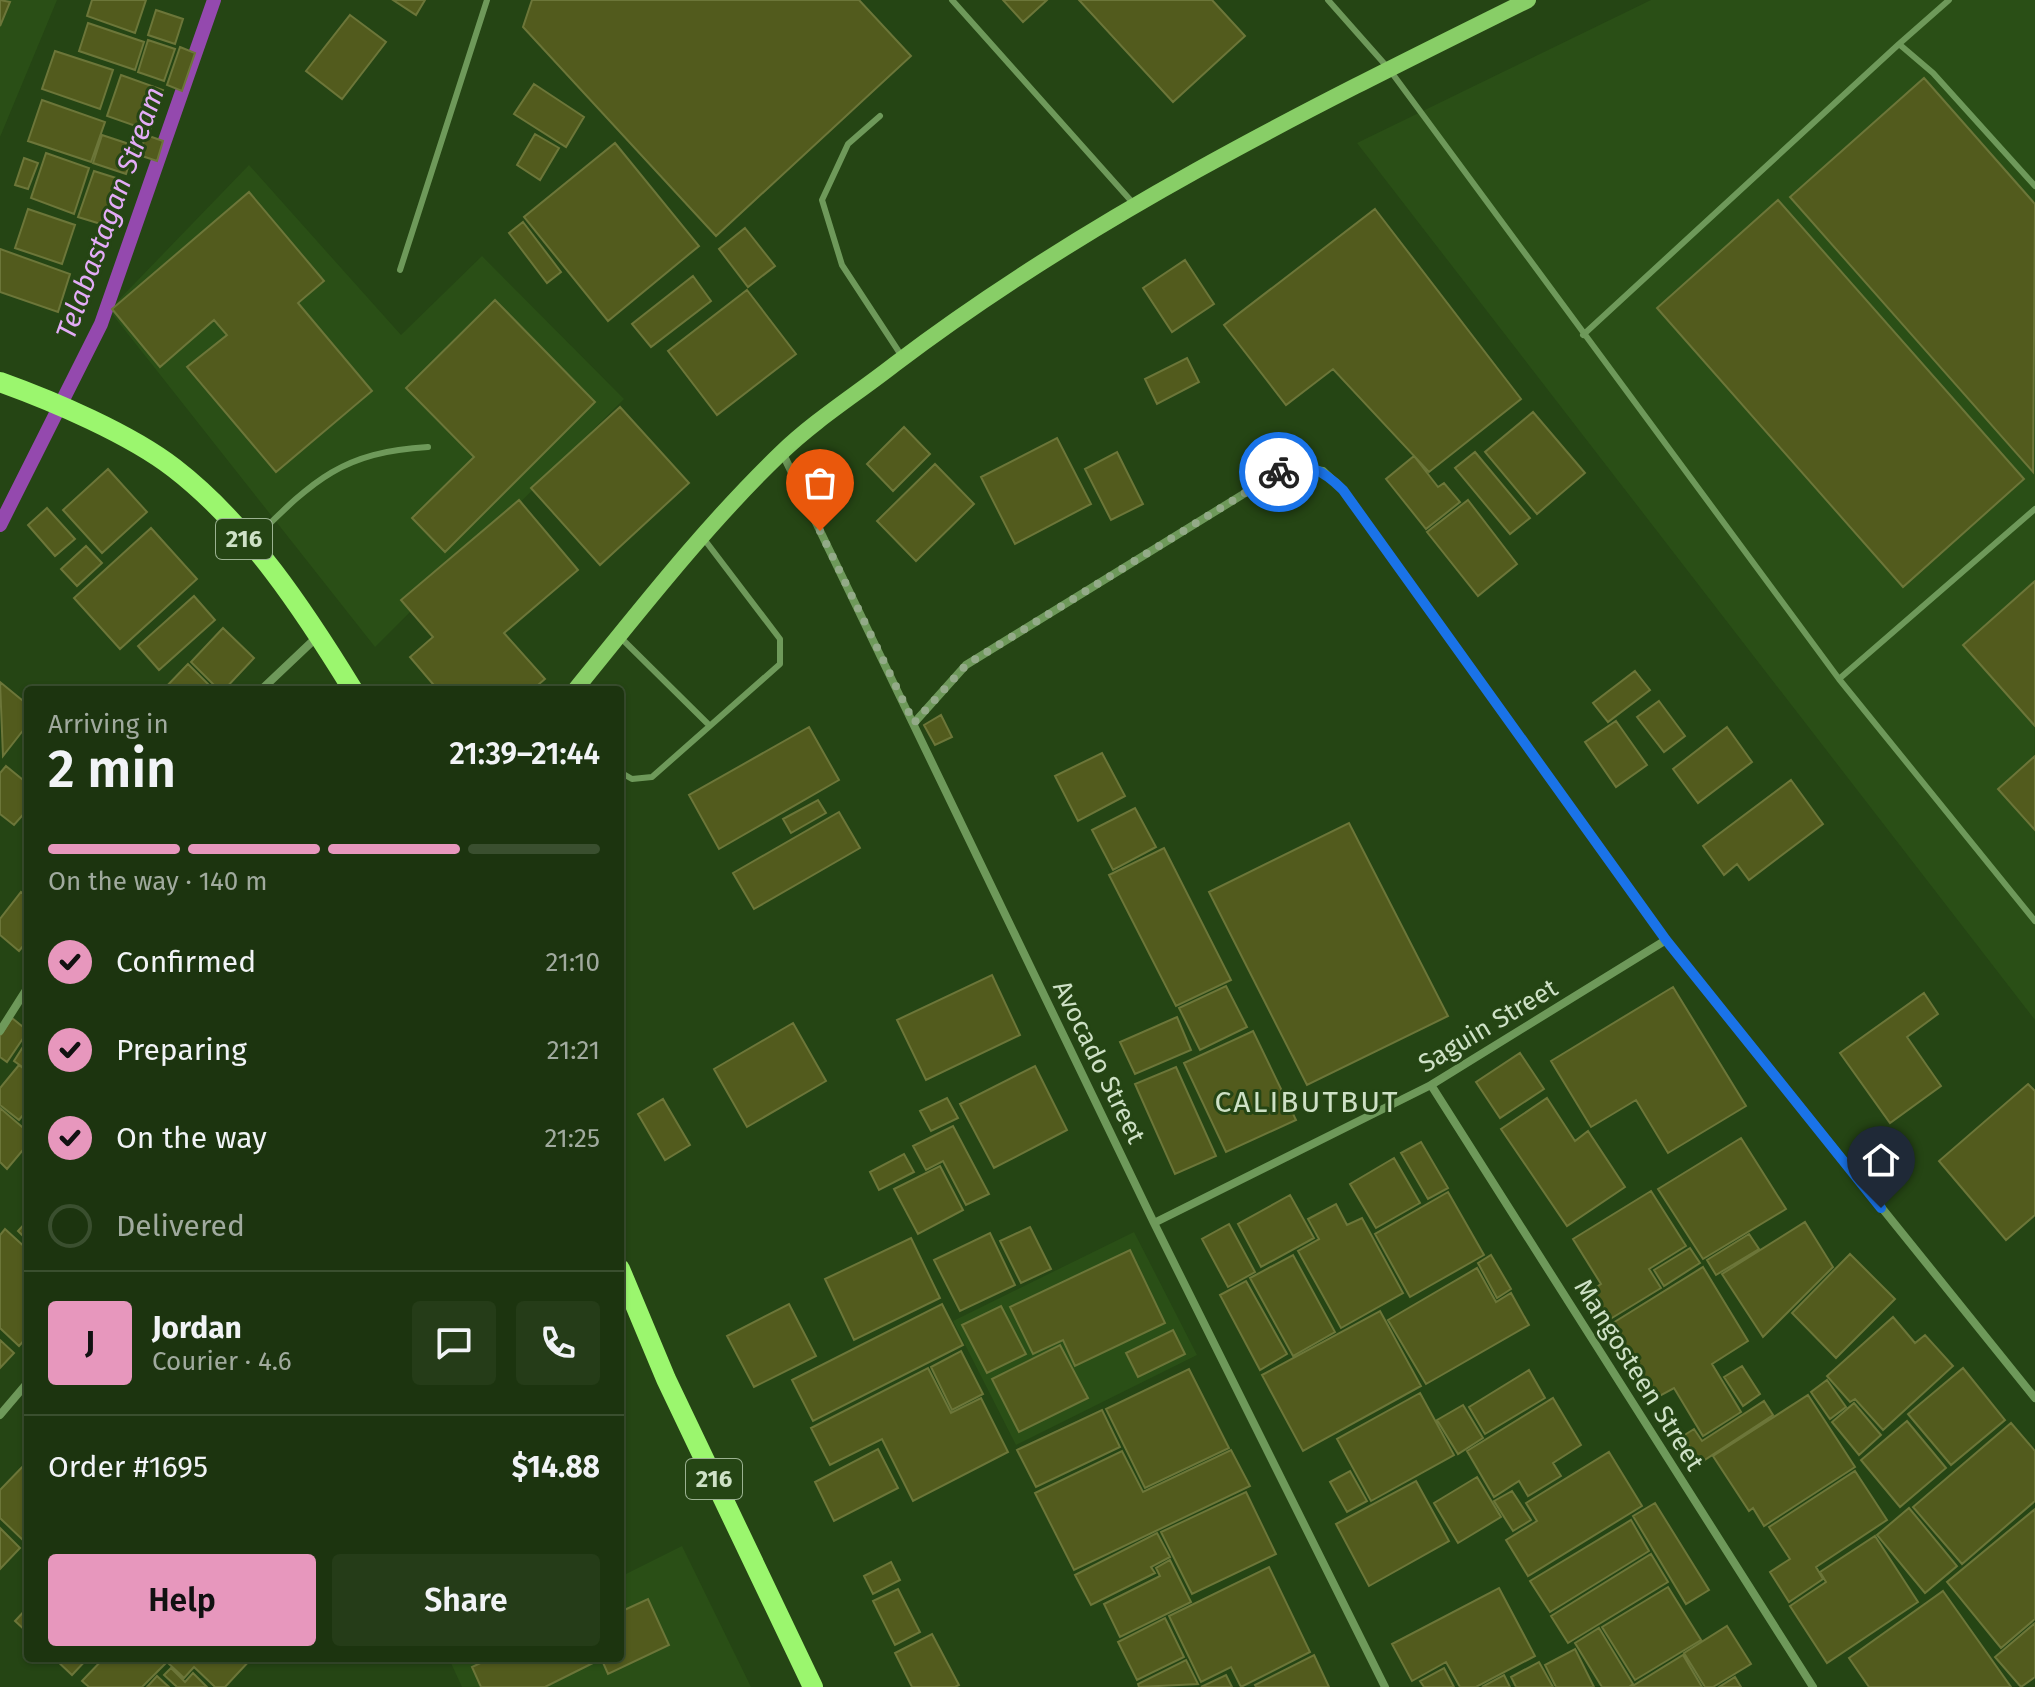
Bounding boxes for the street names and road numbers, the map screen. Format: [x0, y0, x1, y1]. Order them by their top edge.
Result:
road number: 216 [216, 519, 272, 559]
street label: Saguin Street [1413, 972, 1564, 1080]
street label: Avocado Street [1046, 976, 1152, 1149]
street label: Mangosteen Street [1568, 1273, 1711, 1477]
road number: 216 [686, 1459, 742, 1499]

